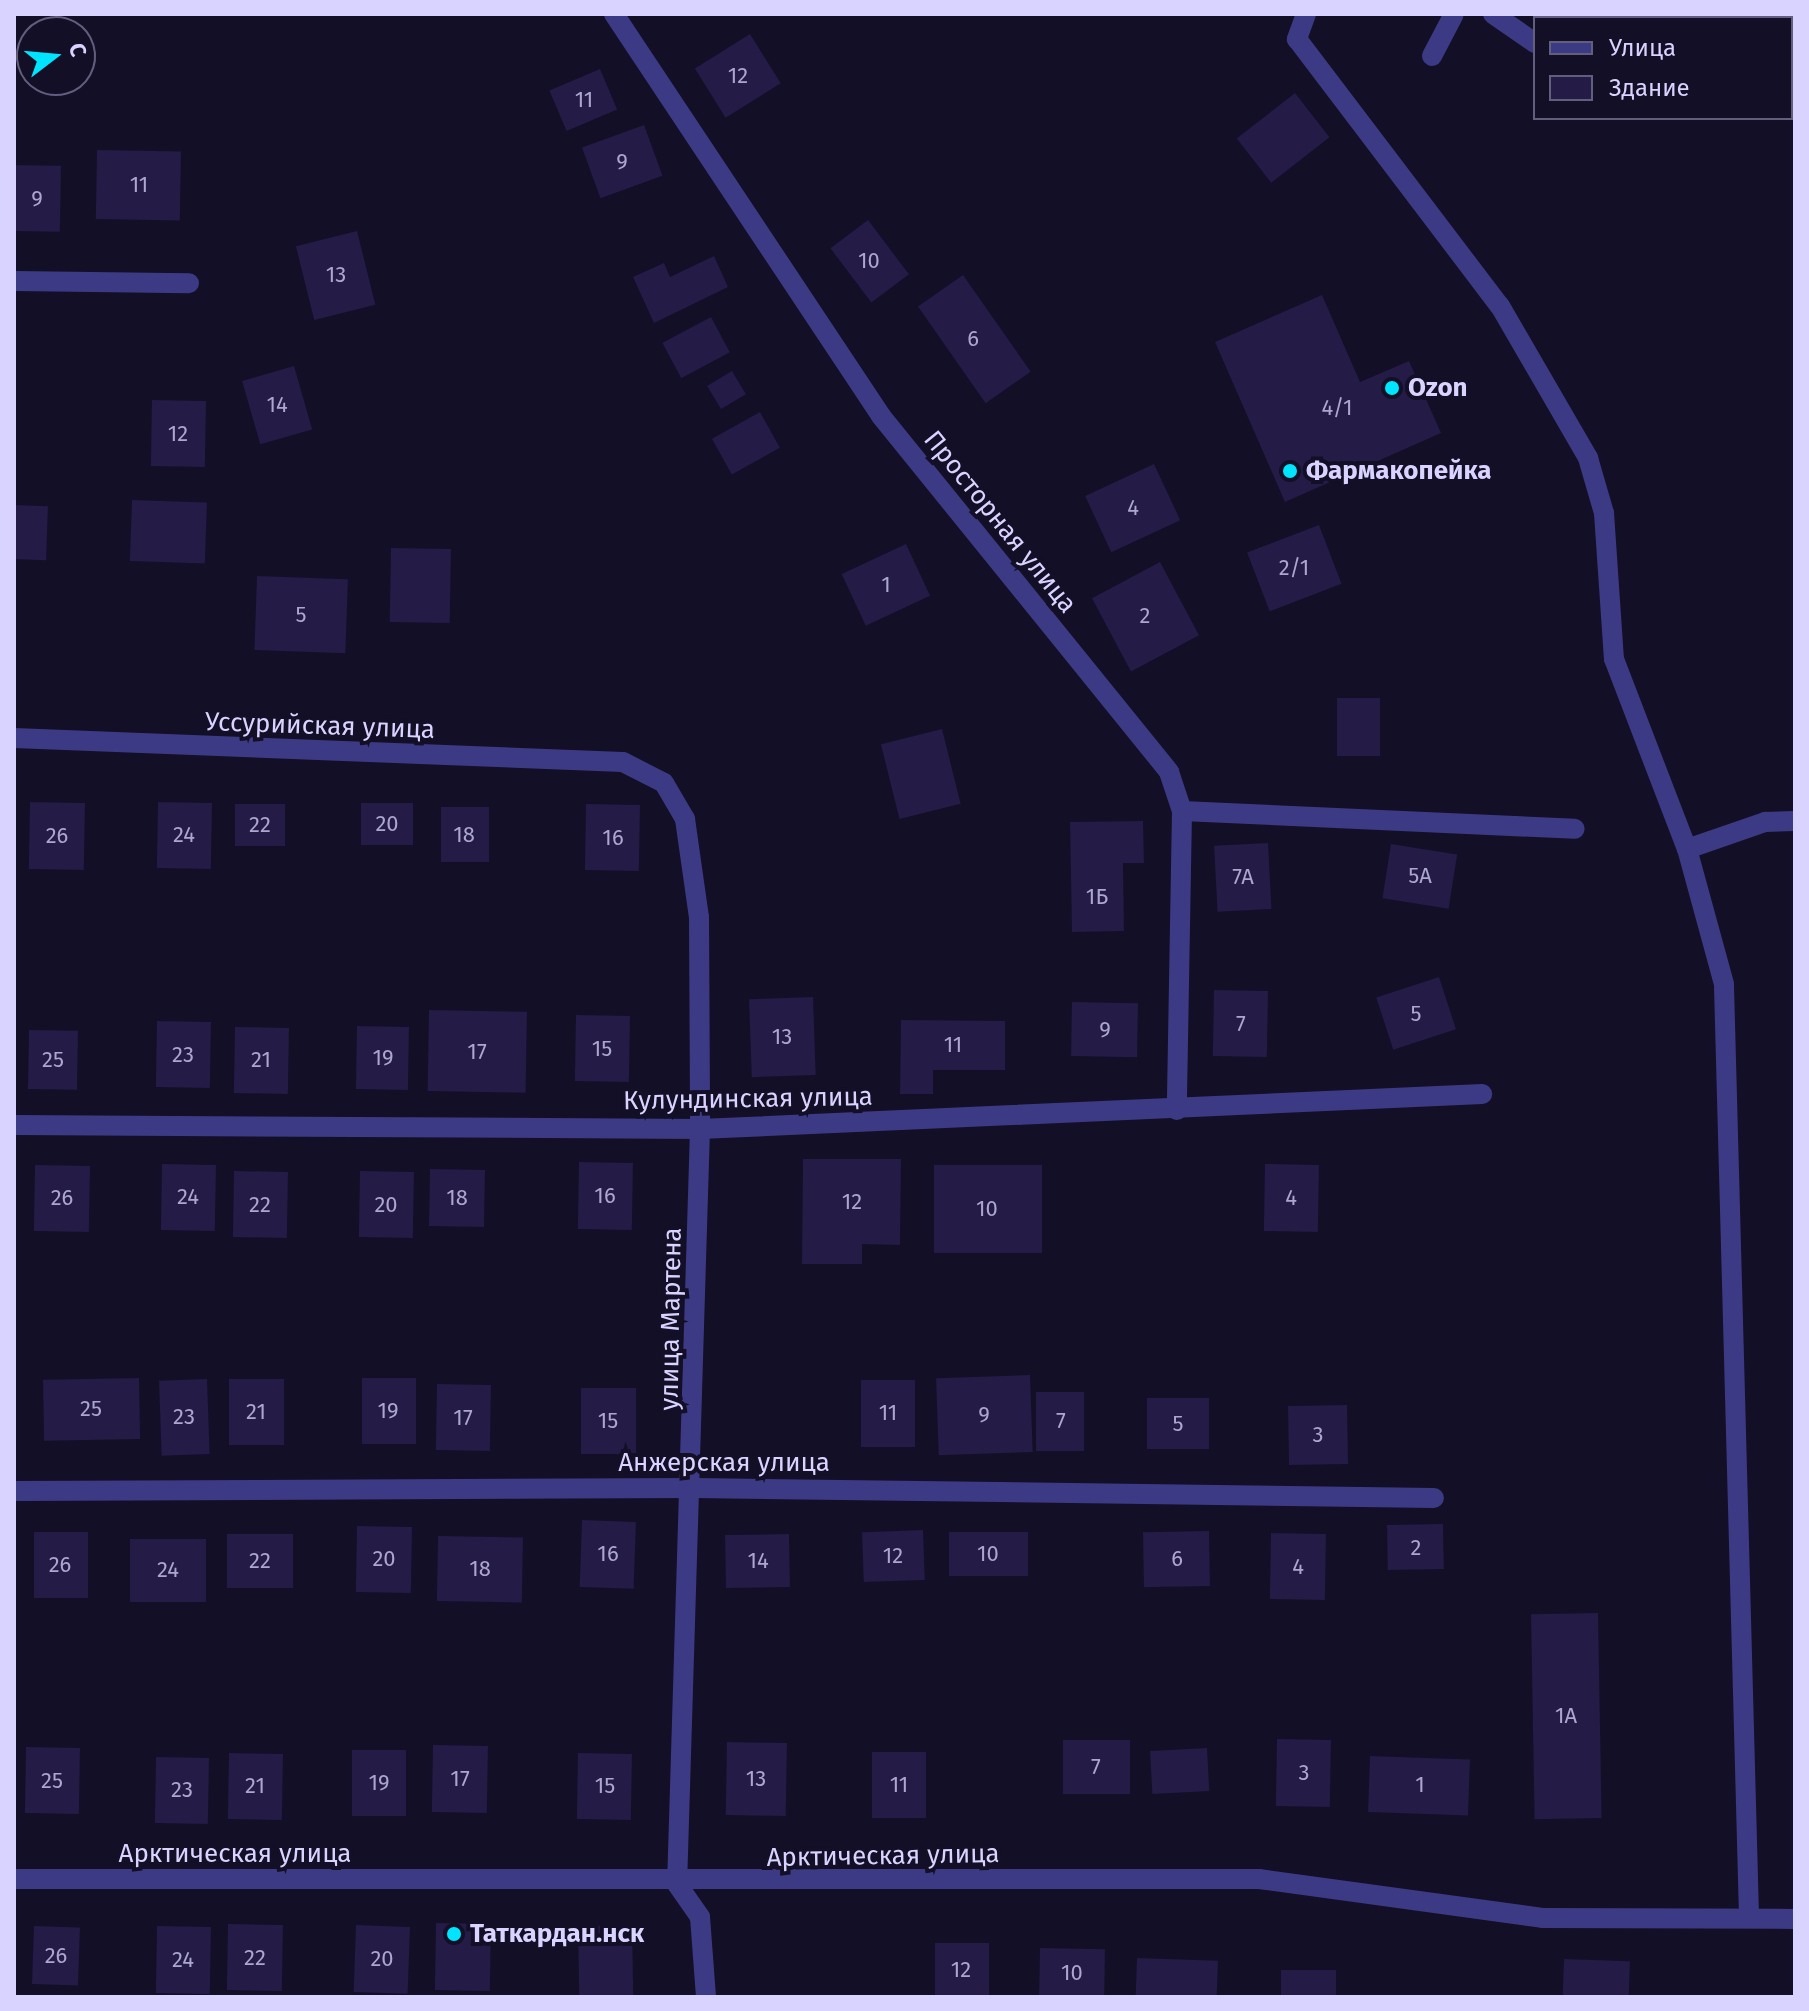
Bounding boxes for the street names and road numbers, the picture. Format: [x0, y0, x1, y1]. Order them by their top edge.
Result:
street label: Просторная улица [917, 425, 1083, 619]
street label: Уссурийская улица [204, 706, 436, 746]
street label: Кулундинская улица [623, 1081, 873, 1117]
street label: улица Мартена [654, 1227, 688, 1411]
street label: Анжерская улица [618, 1447, 830, 1479]
street label: Арктическая улица [118, 1838, 352, 1870]
street label: Арктическая улица [766, 1838, 1000, 1874]

